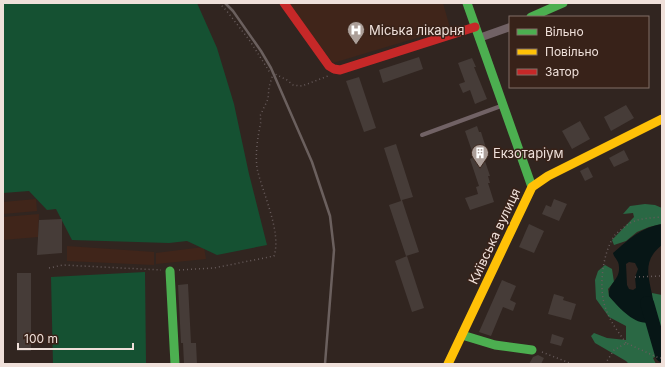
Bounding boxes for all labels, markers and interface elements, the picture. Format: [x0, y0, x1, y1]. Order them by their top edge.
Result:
legend [509, 16, 649, 88]
hospital icon: Міська лікарня [346, 20, 366, 45]
place label: Міська лікарня [369, 22, 464, 38]
text: Вільно [545, 24, 584, 39]
text: Повільно [545, 44, 599, 59]
text: Затор [545, 64, 579, 79]
building icon: Екзотаріум [470, 143, 490, 168]
place label: Екзотаріум [493, 145, 564, 161]
street label: Київська вулиця [465, 185, 523, 287]
scale bar [18, 325, 133, 351]
text: 100 m [24, 331, 58, 346]

